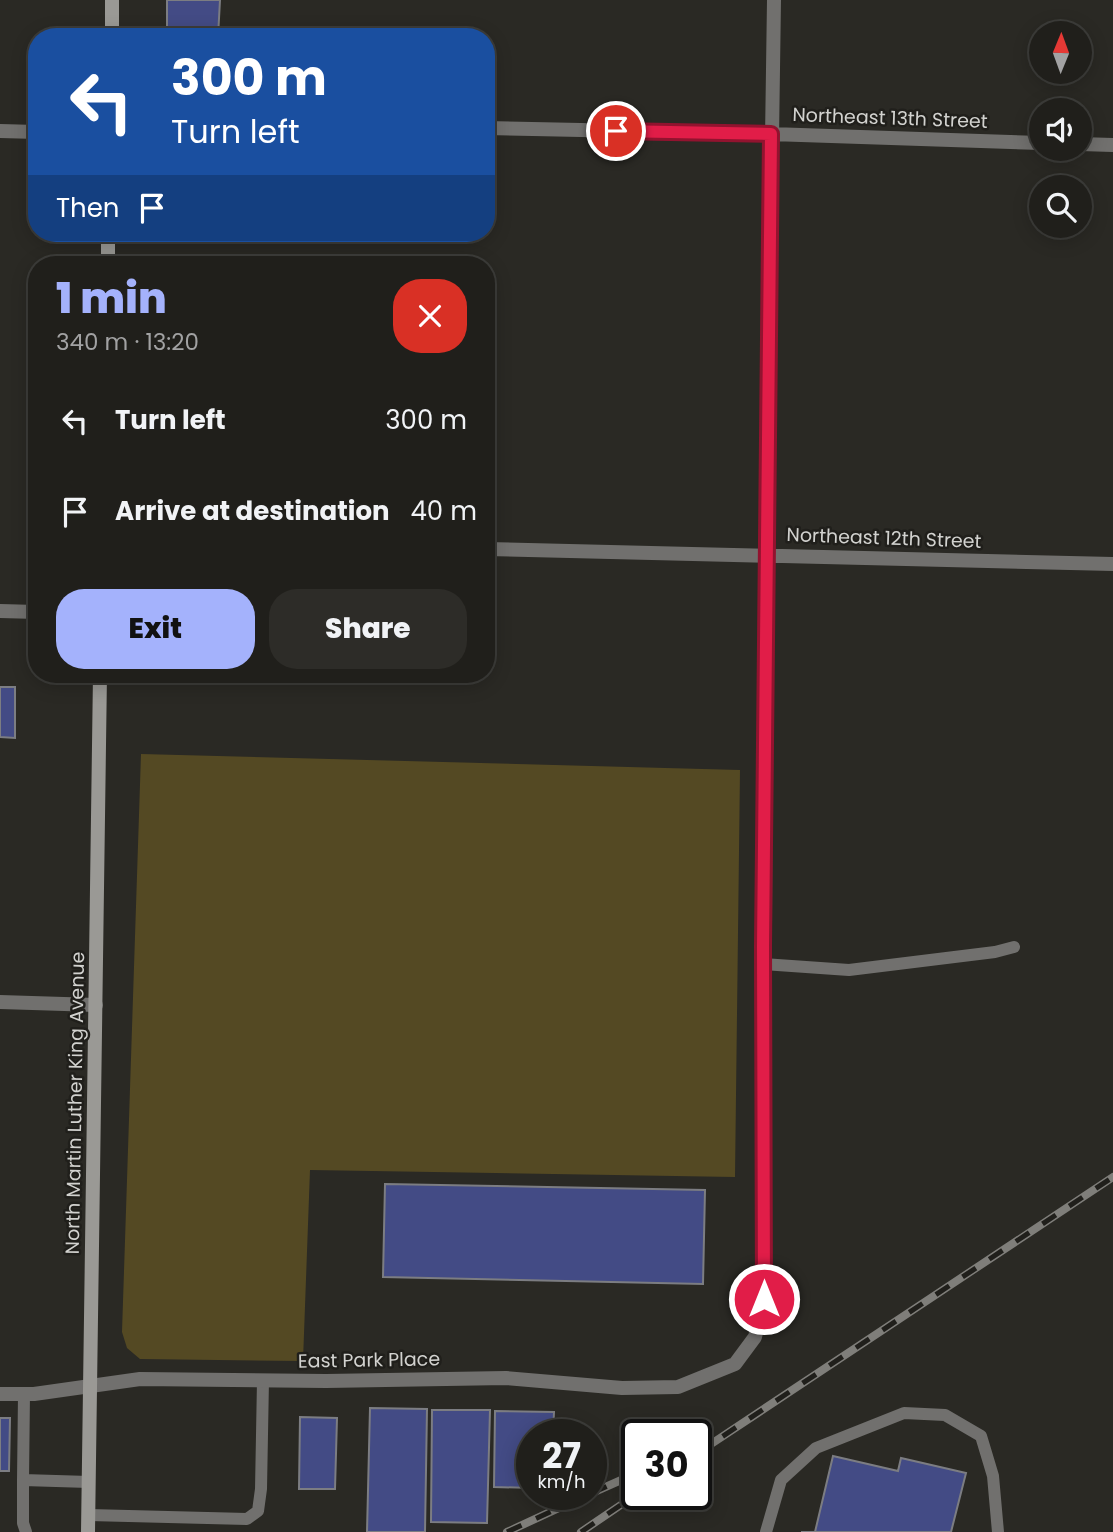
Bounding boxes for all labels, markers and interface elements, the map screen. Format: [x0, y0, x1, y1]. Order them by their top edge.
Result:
north arrow [1029, 21, 1092, 84]
map controls [1029, 21, 1092, 238]
text: 300 m [171, 44, 327, 112]
icon: left [56, 56, 147, 147]
button: sound [1029, 98, 1092, 161]
pin [586, 101, 646, 161]
street label: Northeast 13th Street [792, 101, 988, 135]
text: Turn left [171, 109, 300, 154]
icon: arrive [597, 112, 635, 150]
button: search [1029, 175, 1092, 238]
icon: arrive [133, 189, 171, 227]
text: Then [56, 190, 119, 226]
text: 1 min [56, 269, 167, 328]
button: close [393, 279, 467, 353]
text: 340 m · 13:20 [56, 326, 199, 358]
icon: left [56, 402, 94, 440]
text: Turn left [115, 402, 226, 438]
text: 300 m [385, 402, 467, 438]
icon: arrive [56, 493, 94, 531]
text: Arrive at destination [115, 493, 390, 529]
text: 40 m [411, 493, 477, 529]
street label: Northeast 12th Street [786, 521, 982, 555]
button: Exit [56, 589, 255, 669]
button: Share [269, 589, 467, 669]
street label: North Martin Luther King Avenue [59, 951, 91, 1255]
position arrow [727, 1262, 801, 1336]
street label: East Park Place [298, 1345, 440, 1375]
speed limit sign: 30 [621, 1419, 712, 1510]
text: 27 [542, 1431, 581, 1480]
text: km/h [538, 1469, 585, 1494]

